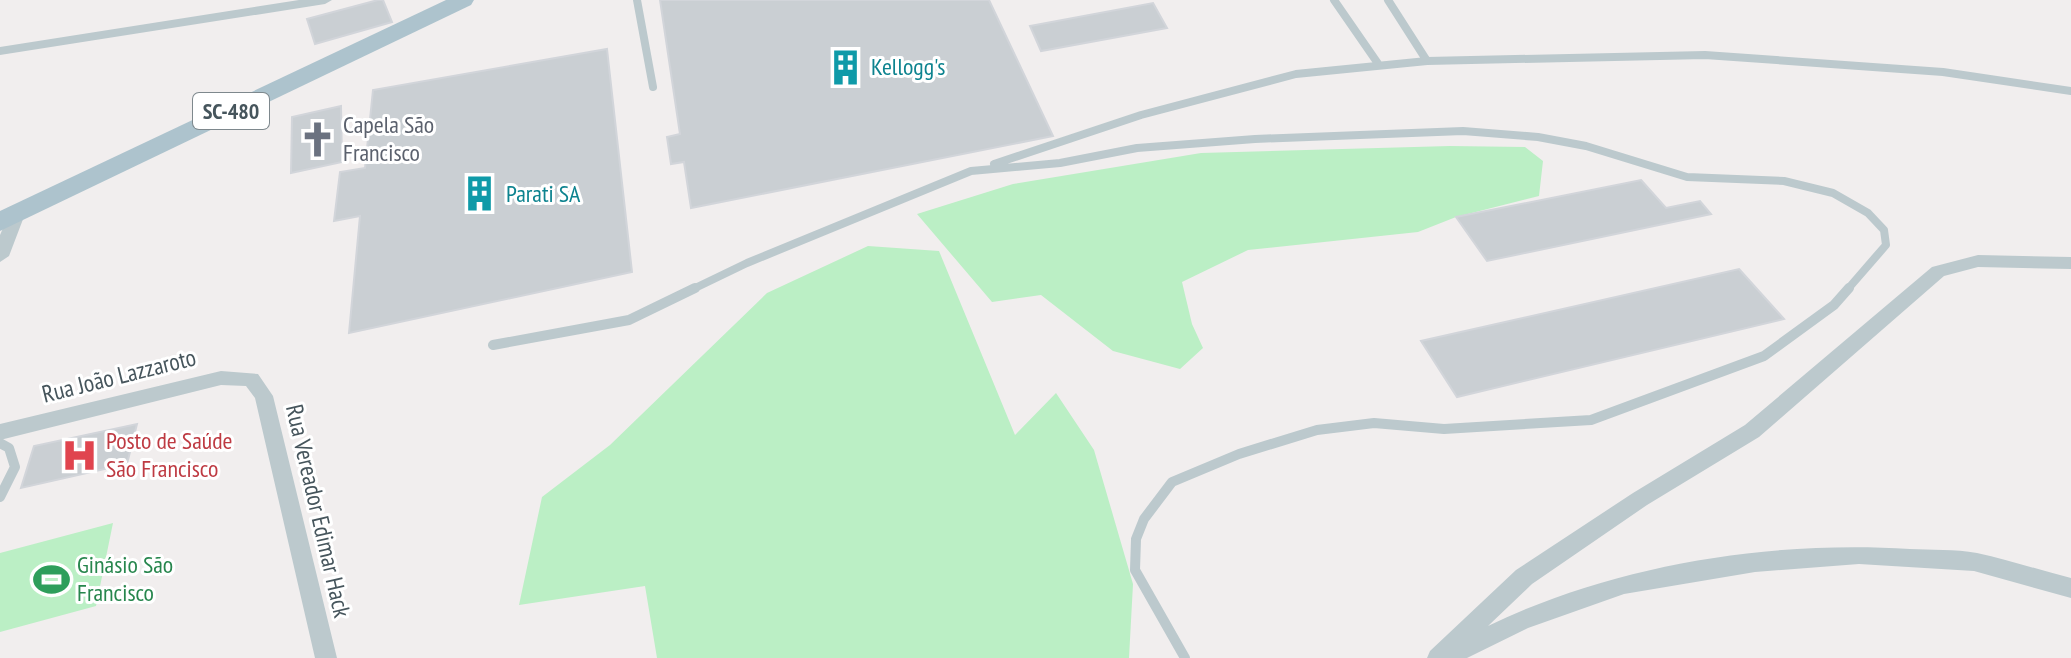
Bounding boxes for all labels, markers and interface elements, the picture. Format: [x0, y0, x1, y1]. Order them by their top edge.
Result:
building icon: Kellogg's [826, 48, 864, 86]
place label: Kellogg's [871, 51, 945, 82]
road number: SC-480 [193, 93, 269, 129]
place label: Capela São Francisco [343, 109, 434, 168]
church icon: Capela São Francisco [298, 120, 336, 158]
building icon: Parati SA [461, 175, 499, 213]
place label: Parati SA [506, 178, 581, 209]
street label: Rua João Lazzaroto [39, 341, 199, 410]
street label: Rua Vereador Edimar Hack [279, 401, 358, 621]
place label: Posto de Saúde São Francisco [106, 425, 232, 484]
hospital icon: Posto de Saúde São Francisco [61, 436, 99, 474]
place label: Ginásio São Francisco [77, 549, 173, 608]
sports icon: Ginásio São Francisco [32, 560, 70, 598]

